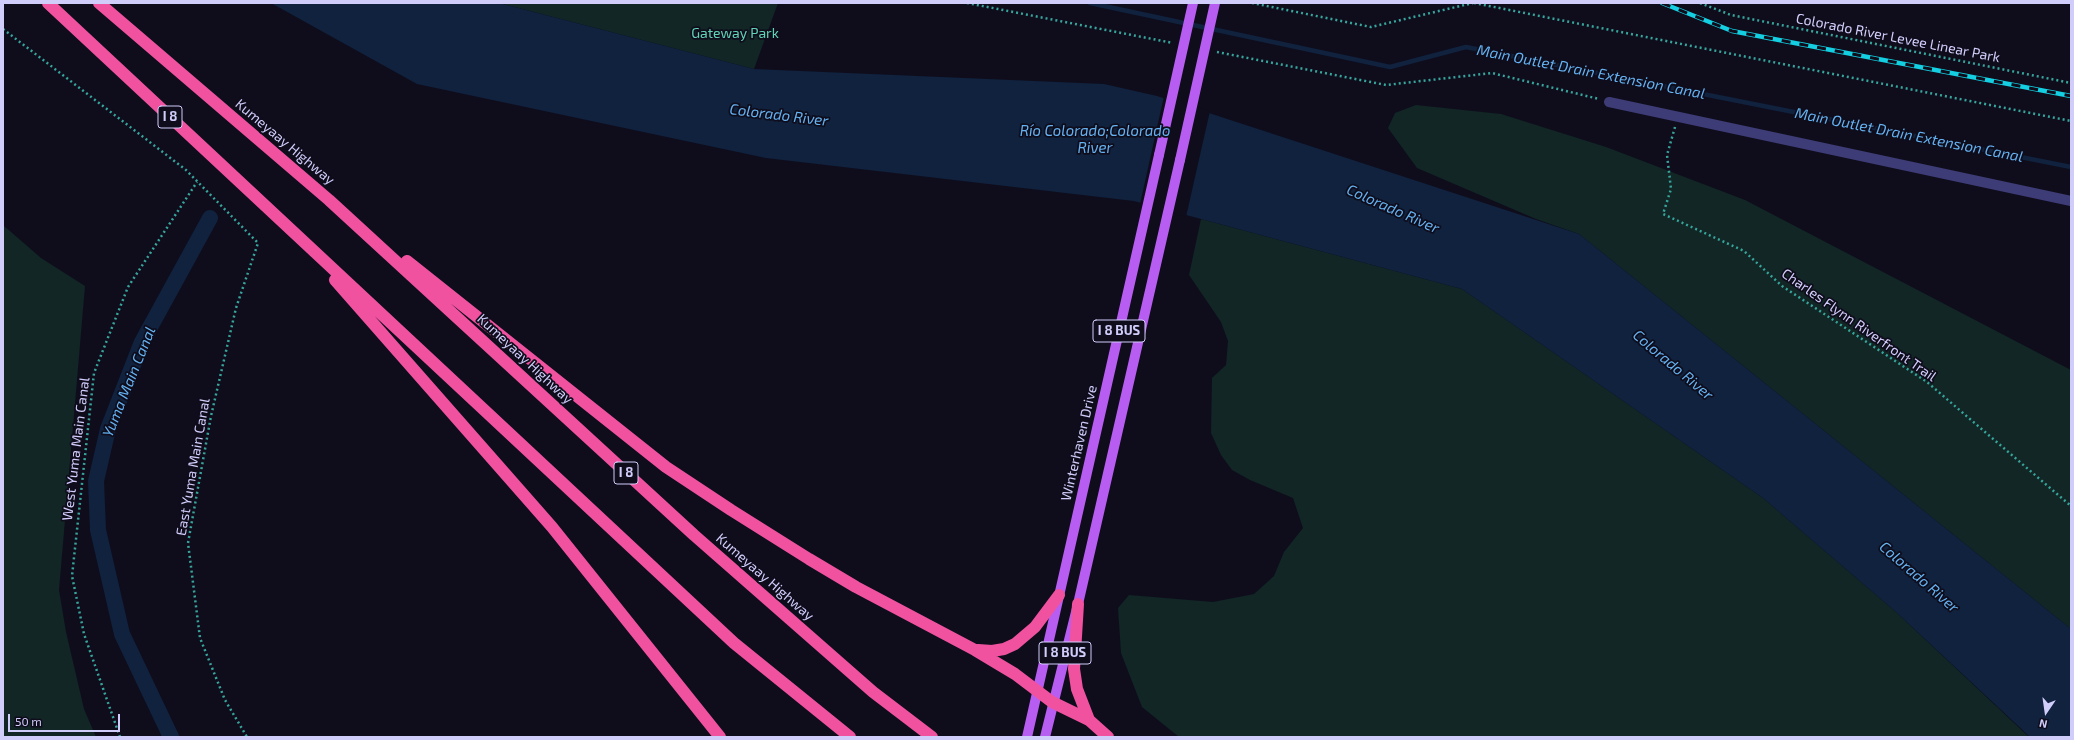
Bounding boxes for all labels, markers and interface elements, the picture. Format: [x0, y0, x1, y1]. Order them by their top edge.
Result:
street label: Colorado River Levee Linear Park [1794, 10, 2002, 66]
park label: Gateway Park [691, 25, 779, 41]
water label: Main Outlet Drain Extension Canal [1475, 41, 1707, 103]
street label: Kumeyaay Highway [232, 96, 338, 188]
water label: Colorado River [729, 100, 829, 130]
water label: Main Outlet Drain Extension Canal [1793, 104, 2025, 166]
road number: I 8 [158, 106, 182, 128]
water label: Río Colorado;Colorado River [1020, 122, 1170, 157]
water label: Colorado River [1344, 181, 1442, 237]
street label: Charles Flynn Riverfront Trail [1778, 265, 1940, 385]
street label: Kumeyaay Highway [474, 310, 576, 408]
road number: I 8 BUS [1093, 320, 1145, 342]
water label: Yuma Main Canal [99, 324, 159, 440]
water label: Colorado River [1629, 326, 1717, 404]
street label: West Yuma Main Canal [59, 376, 93, 522]
street label: Winterhaven Drive [1057, 383, 1101, 503]
street label: East Yuma Main Canal [173, 397, 213, 537]
road number: I 8 [614, 462, 638, 484]
street label: Kumeyaay Highway [712, 530, 818, 624]
water label: Colorado River [1876, 538, 1962, 616]
road number: I 8 BUS [1039, 642, 1091, 664]
north arrow [2026, 692, 2066, 732]
scale bar [10, 706, 122, 732]
text: 50 m [15, 714, 42, 728]
text: N [2038, 717, 2049, 731]

